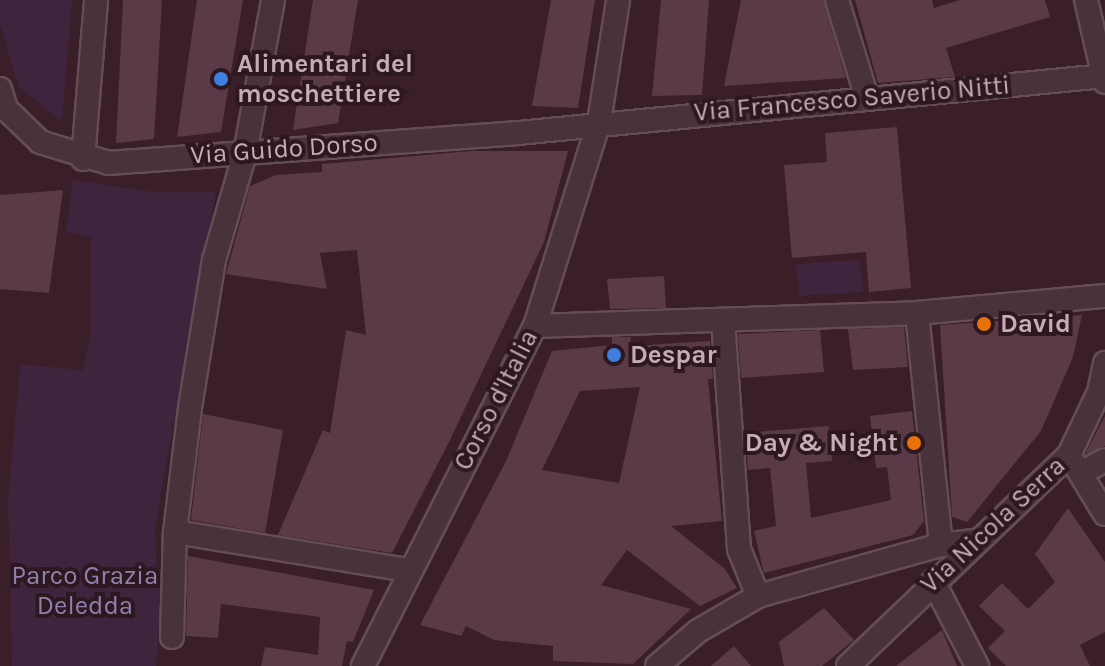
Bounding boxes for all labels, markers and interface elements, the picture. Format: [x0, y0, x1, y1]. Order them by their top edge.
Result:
place label: Alimentari del moschettiere [237, 48, 413, 110]
marker: Alimentari del moschettiere [212, 70, 230, 88]
street label: Via Francesco Saverio Nitti [693, 70, 1011, 128]
street label: Via Guido Dorso [189, 127, 379, 171]
place label: David [1000, 308, 1071, 340]
marker: David [975, 315, 993, 333]
street label: Corso d'Italia [447, 325, 545, 475]
place label: Despar [630, 339, 717, 371]
marker: Despar [605, 346, 623, 364]
place label: Day & Night [745, 427, 898, 459]
marker: Day & Night [905, 434, 923, 452]
street label: Via Nicola Serra [914, 450, 1072, 600]
park label: Parco Grazia Deledda [12, 560, 158, 622]

